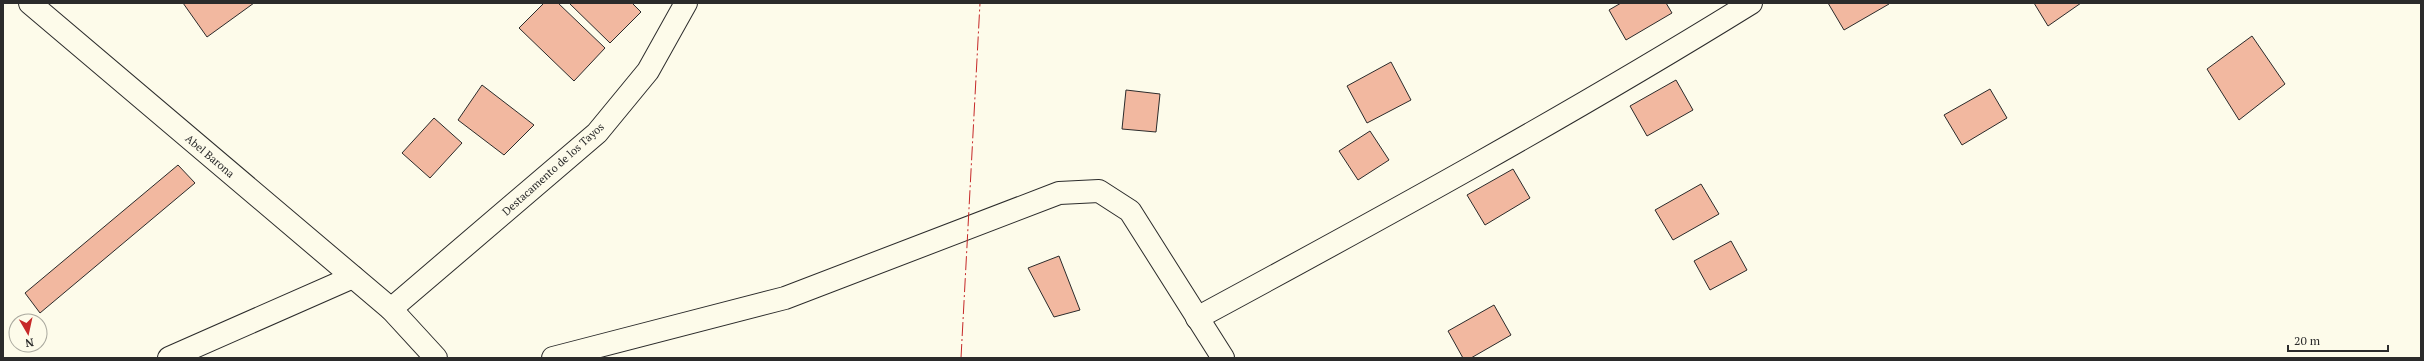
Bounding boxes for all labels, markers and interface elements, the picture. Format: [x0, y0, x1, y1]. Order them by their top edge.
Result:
street label: Destacamento de los Tayos [499, 119, 607, 218]
street label: Abel Barona [183, 131, 238, 181]
north arrow [8, 313, 48, 353]
scale bar [2288, 327, 2388, 353]
text: 20 m [2294, 333, 2321, 348]
text: N [24, 335, 35, 351]

